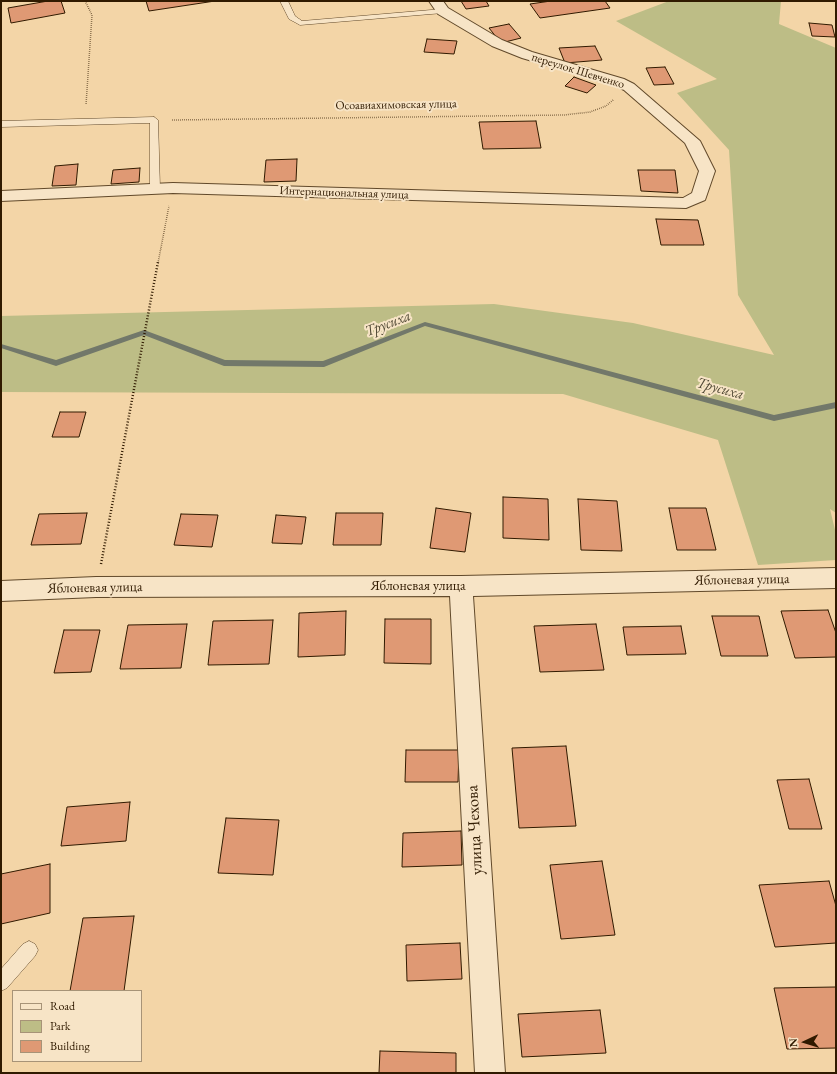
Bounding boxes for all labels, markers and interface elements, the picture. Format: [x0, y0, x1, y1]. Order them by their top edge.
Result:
street label: переулок Шевченко [530, 50, 626, 92]
street label: Осоавиахимовская улица [335, 97, 457, 113]
street label: Интернациональная улица [279, 184, 409, 202]
water label: Трусиха [362, 307, 414, 341]
water label: Трусиха [695, 374, 745, 404]
street label: Яблоневая улица [694, 571, 790, 589]
street label: Яблоневая улица [370, 578, 466, 594]
street label: Яблоневая улица [47, 579, 143, 597]
street label: улица Чехова [462, 784, 488, 876]
legend [12, 990, 142, 1062]
text: Road [50, 998, 75, 1014]
text: Park [50, 1018, 70, 1034]
north arrow [785, 1022, 825, 1062]
text: Building [50, 1038, 90, 1054]
text: N [786, 1038, 800, 1048]

